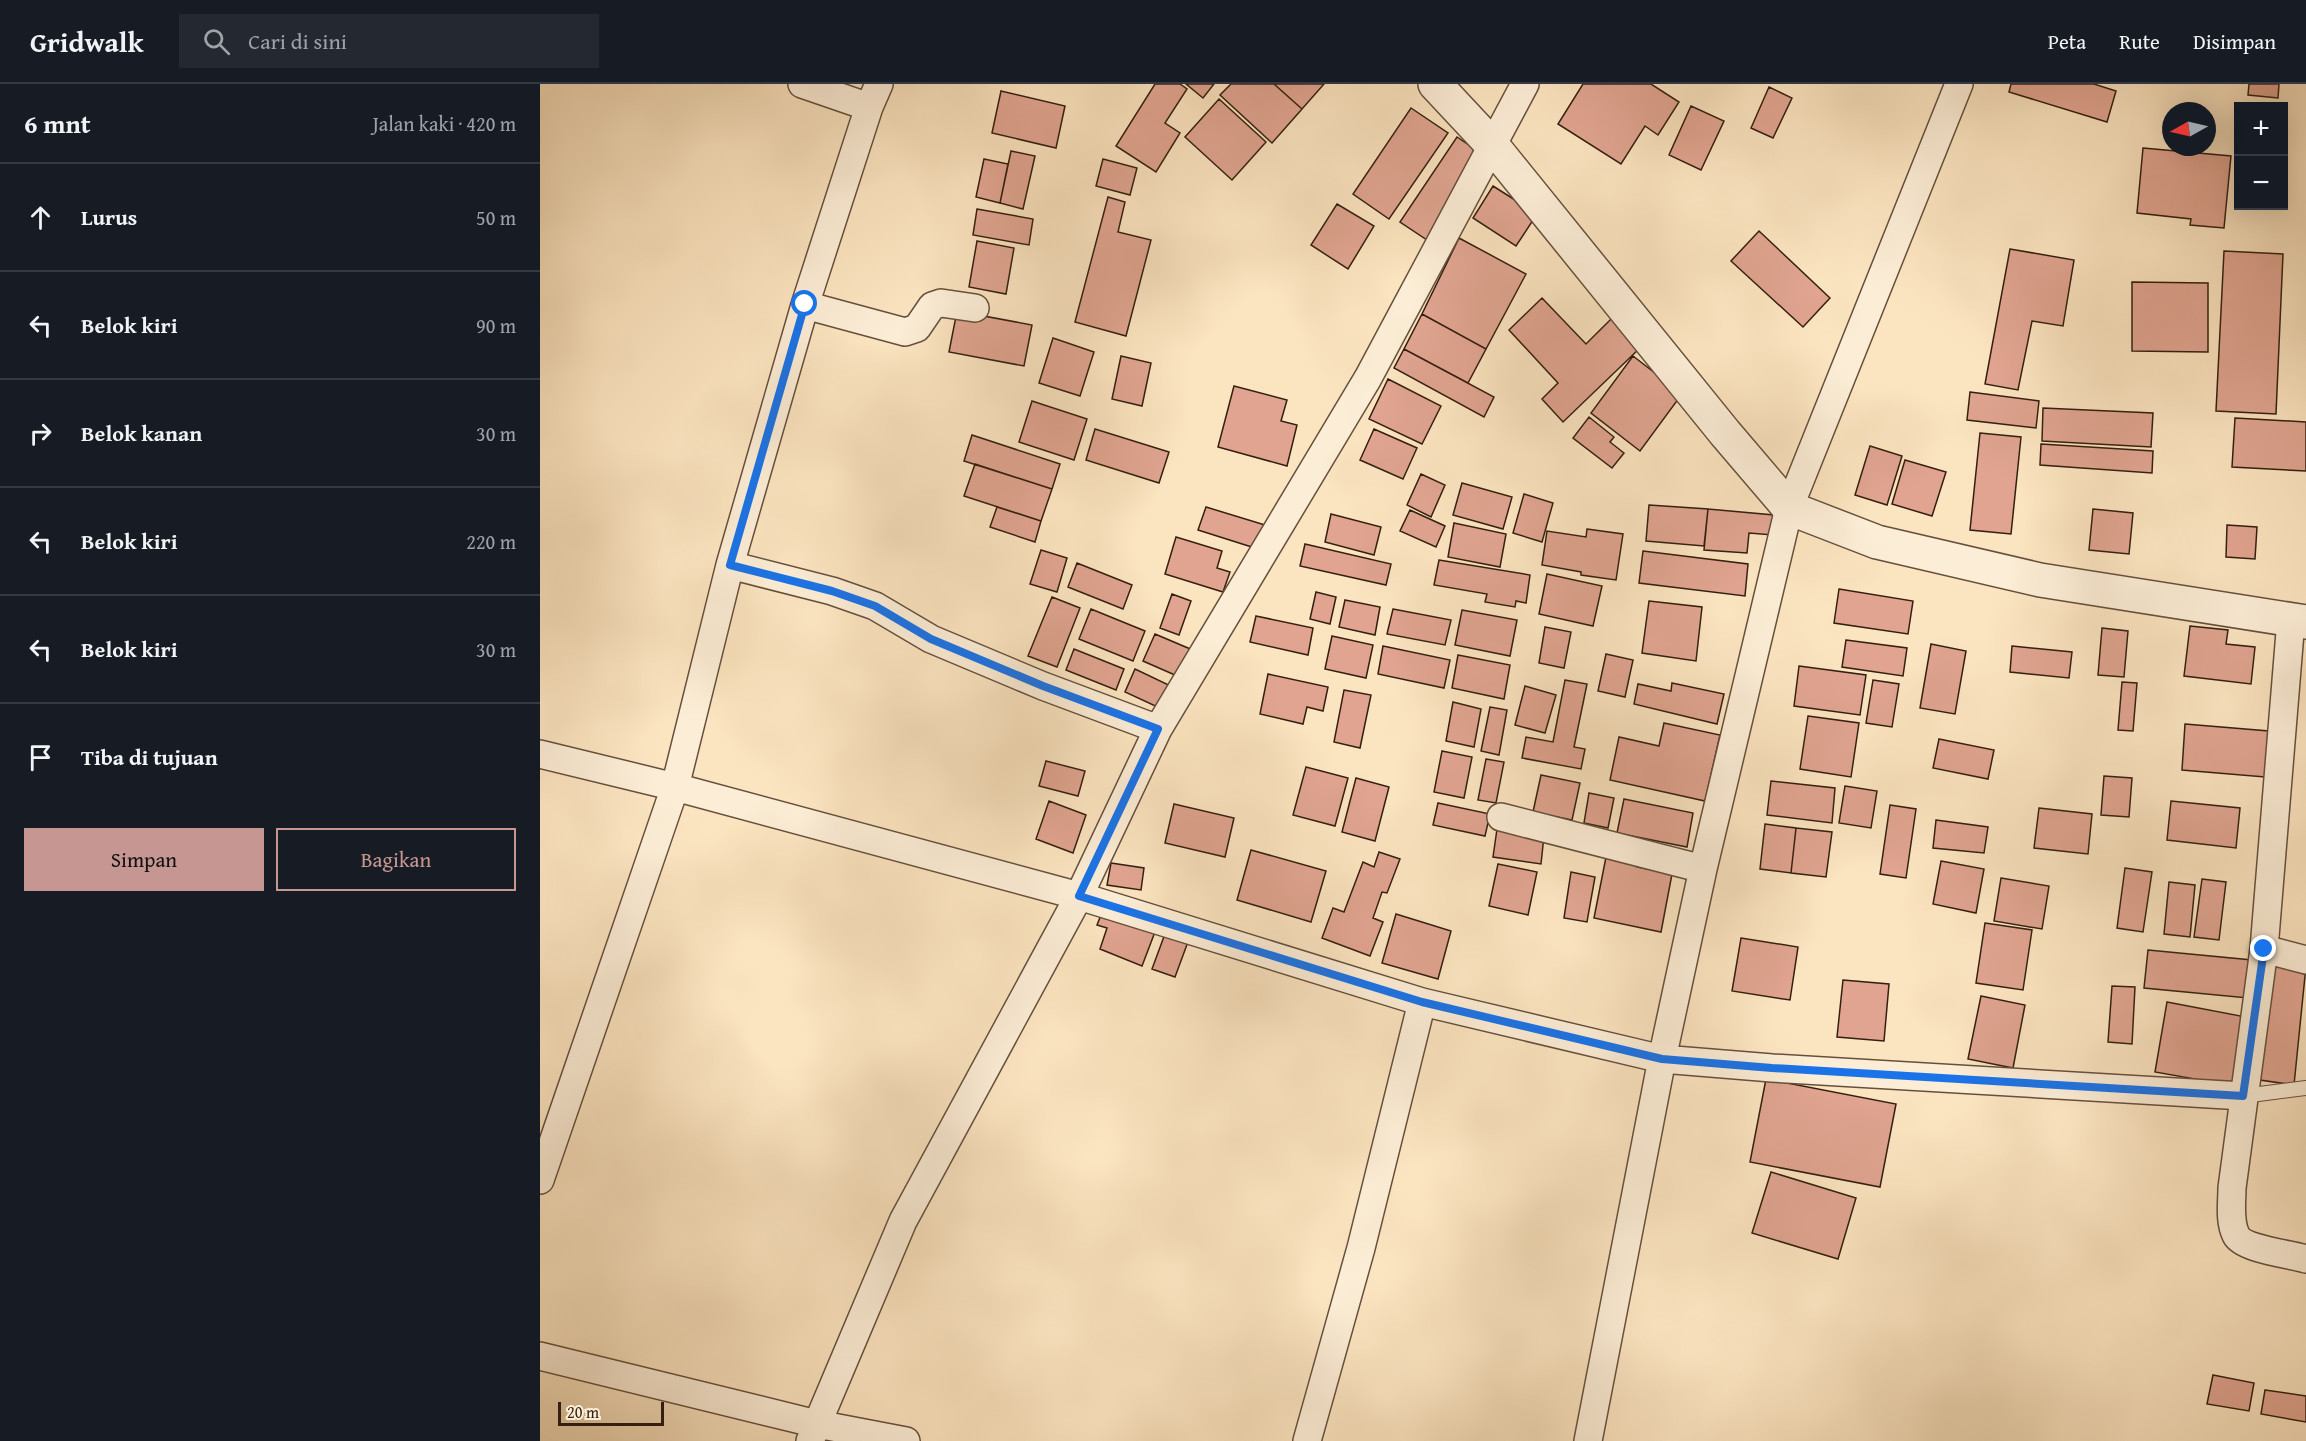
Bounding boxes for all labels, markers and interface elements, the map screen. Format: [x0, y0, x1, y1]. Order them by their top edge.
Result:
search box [179, 14, 599, 68]
text: Gridwalk [30, 21, 143, 62]
icon: search [200, 25, 233, 58]
text: Cari di sini [248, 25, 347, 57]
text: Peta [2048, 26, 2086, 57]
text: Rute [2119, 26, 2160, 57]
text: Disimpan [2193, 26, 2276, 57]
north arrow [2162, 102, 2216, 156]
map controls [2234, 102, 2288, 210]
button: + [2234, 102, 2288, 156]
text: 6 mnt [24, 104, 91, 143]
text: Jalan kaki · 420 m [372, 109, 516, 138]
button: − [2234, 156, 2288, 210]
icon: ahead [24, 201, 57, 234]
text: Lurus [81, 201, 137, 233]
text: 50 m [476, 203, 516, 232]
route start [791, 290, 817, 316]
icon: left [24, 309, 57, 342]
text: Belok kiri [81, 309, 178, 341]
text: 90 m [476, 311, 516, 340]
icon: right [24, 417, 57, 450]
text: Belok kanan [81, 417, 202, 449]
text: 30 m [476, 419, 516, 448]
icon: left [24, 525, 57, 558]
text: Belok kiri [81, 525, 178, 557]
text: 220 m [466, 527, 516, 556]
icon: left [24, 633, 57, 666]
text: Belok kiri [81, 633, 178, 665]
text: 30 m [476, 635, 516, 664]
icon: arrive [24, 741, 57, 774]
text: Tiba di tujuan [81, 741, 218, 773]
button: Simpan [24, 828, 264, 891]
button: Bagikan [276, 828, 516, 891]
route end [2250, 935, 2276, 961]
scale bar [558, 1399, 664, 1426]
text: 20 m [567, 1400, 599, 1424]

